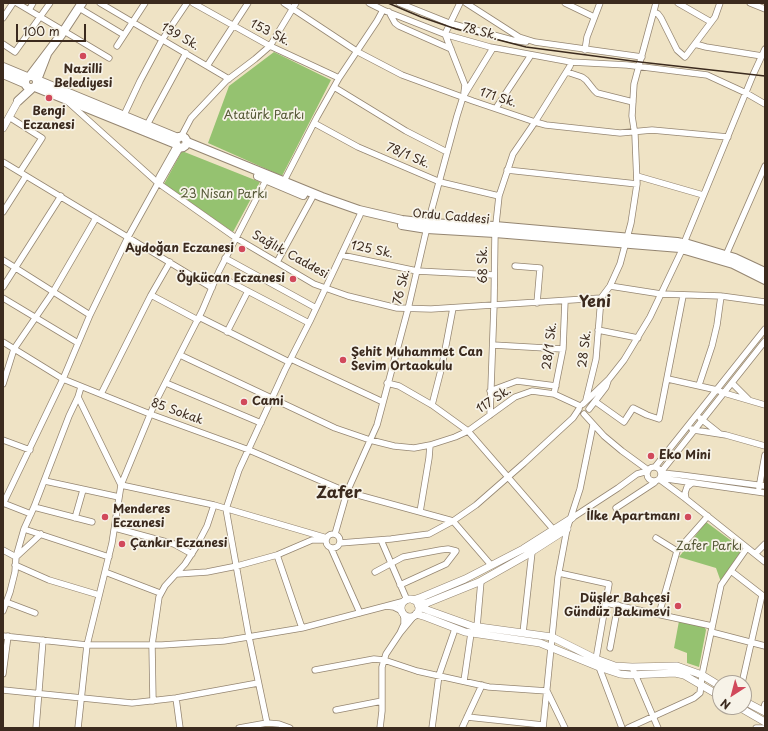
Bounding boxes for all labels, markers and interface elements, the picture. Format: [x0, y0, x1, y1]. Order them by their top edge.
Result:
scale bar [18, 16, 88, 42]
street label: 153 Sk. [248, 17, 292, 49]
street label: 139 Sk. [158, 20, 202, 54]
street label: 78 Sk. [461, 20, 499, 44]
text: 100 m [23, 22, 60, 40]
marker: Nazilli Belediyesi [78, 51, 88, 61]
place label: Nazilli Belediyesi [54, 63, 112, 91]
street label: 171 Sk. [478, 85, 518, 111]
marker: Bengi Eczanesi [44, 93, 54, 103]
place label: Bengi Eczanesi [23, 105, 75, 133]
park label: Atatürk Parkı [224, 109, 304, 123]
street label: 78/1 Sk. [384, 140, 432, 172]
park label: 23 Nisan Parkı [180, 188, 268, 202]
street label: Ordu Caddesi [412, 206, 490, 228]
street label: Sağlık Caddesi [249, 228, 331, 282]
street label: 125 Sk. [349, 238, 395, 262]
place label: Aydoğan Eczanesi [125, 242, 234, 256]
marker: Aydoğan Eczanesi [237, 244, 247, 254]
street label: 68 Sk. [477, 246, 491, 284]
street label: 76 Sk. [391, 268, 413, 306]
place label: Öykücan Eczanesi [177, 272, 285, 286]
marker: Öykücan Eczanesi [288, 274, 298, 284]
district label: Yeni [579, 293, 611, 313]
street label: 28/1 Sk. [540, 321, 560, 371]
street label: 28 Sk. [576, 329, 594, 369]
place label: Şehit Muhammet Can Sevim Ortaokulu [351, 346, 483, 374]
marker: Şehit Muhammet Can Sevim Ortaokulu [338, 355, 348, 365]
street label: 117 Sk. [474, 383, 514, 417]
place label: Cami [252, 395, 283, 409]
street label: 85 Sokak [149, 396, 205, 428]
marker: Cami [239, 397, 249, 407]
place label: Eko Mini [659, 449, 711, 463]
marker: Eko Mini [646, 451, 656, 461]
district label: Zafer [316, 484, 362, 504]
place label: Menderes Eczanesi [113, 503, 170, 531]
place label: İlke Apartmanı [586, 510, 680, 524]
marker: Menderes Eczanesi [100, 512, 110, 522]
marker: İlke Apartmanı [683, 512, 693, 522]
place label: Çankır Eczanesi [130, 537, 227, 551]
marker: Çankır Eczanesi [117, 539, 127, 549]
park label: Zafer Parkı [676, 540, 742, 554]
place label: Düşler Bahçesi Gündüz Bakımevi [564, 592, 670, 620]
marker: Düşler Bahçesi Gündüz Bakımevi [673, 601, 683, 611]
north arrow [712, 675, 752, 715]
text: N [717, 695, 734, 714]

